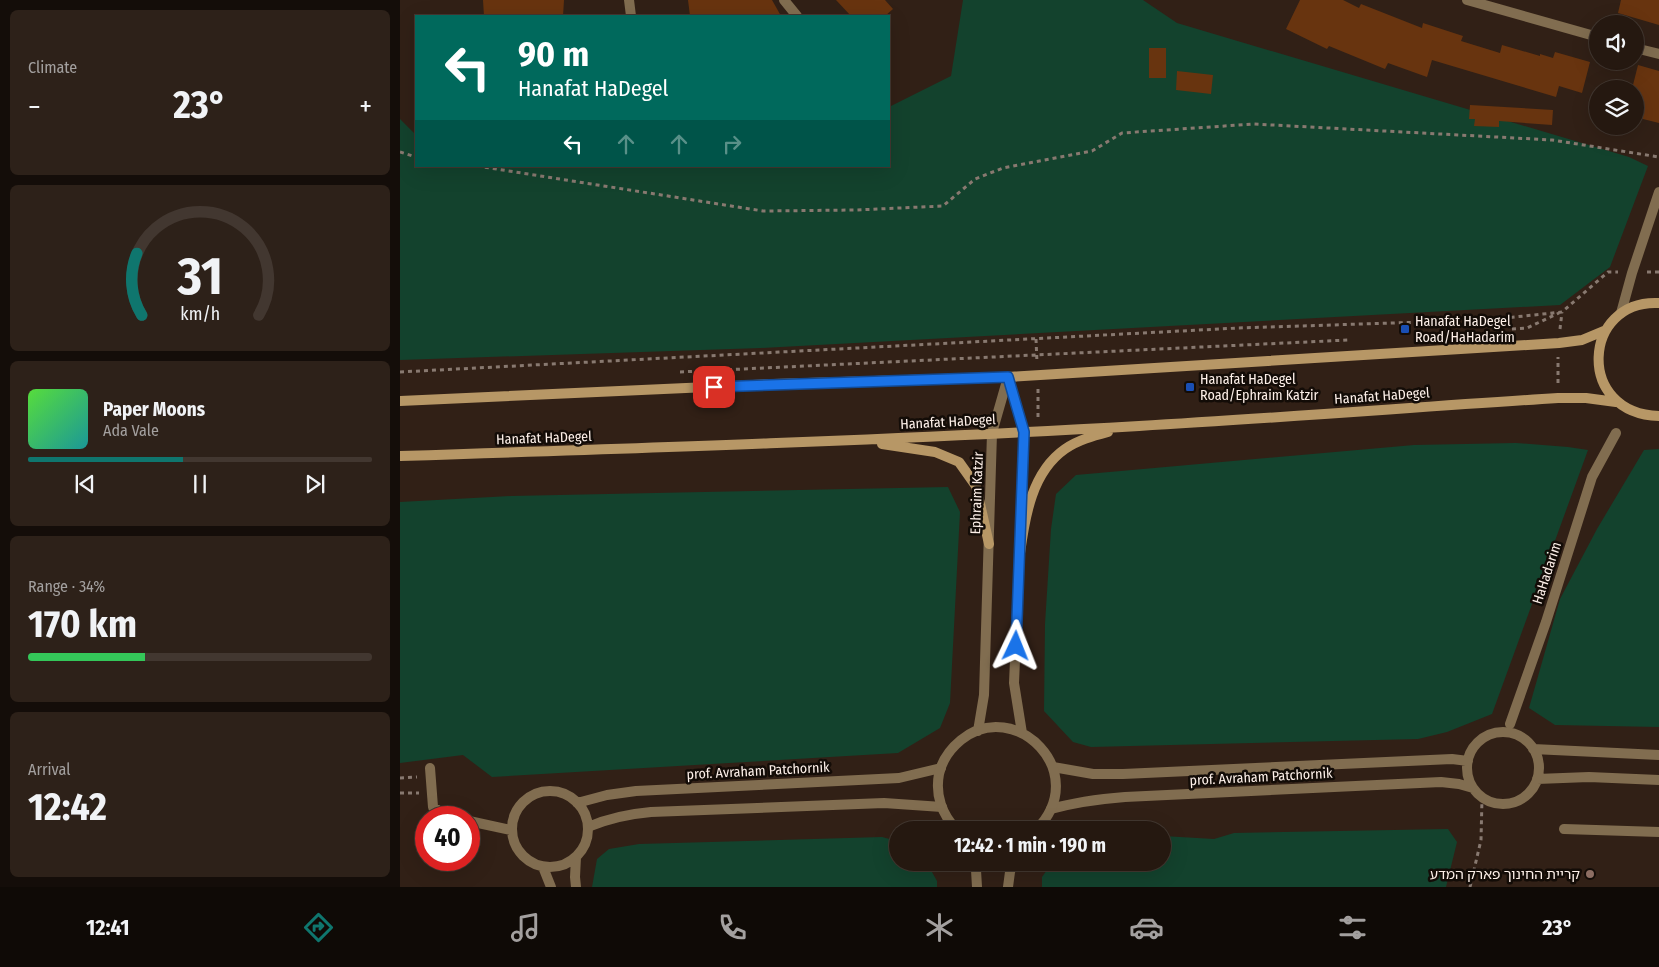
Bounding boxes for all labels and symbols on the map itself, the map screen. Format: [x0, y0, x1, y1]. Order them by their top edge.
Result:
place label: Hanafat HaDegel Road/HaHadarim [1415, 313, 1515, 346]
marker: Hanafat HaDegel Road/HaHadarim [1399, 323, 1411, 335]
pin [693, 366, 735, 408]
place label: Hanafat HaDegel Road/Ephraim Katzir [1200, 371, 1319, 404]
marker: Hanafat HaDegel Road/Ephraim Katzir [1184, 381, 1196, 393]
street label: Hanafat HaDegel [1334, 384, 1431, 408]
street label: Hanafat HaDegel [900, 411, 997, 433]
street label: Hanafat HaDegel [496, 428, 592, 448]
street label: Ephraim Katzir [967, 451, 987, 535]
street label: HaHadarim [1529, 540, 1565, 606]
position arrow [989, 619, 1041, 671]
street label: prof. Avraham Patchornik [686, 759, 830, 783]
street label: prof. Avraham Patchornik [1189, 765, 1333, 789]
speed limit sign: 40 [415, 806, 480, 871]
place label: קריית החינוך פארק המדע [1430, 866, 1580, 883]
marker: קריית החינוך פארק המדע [1584, 868, 1596, 880]

